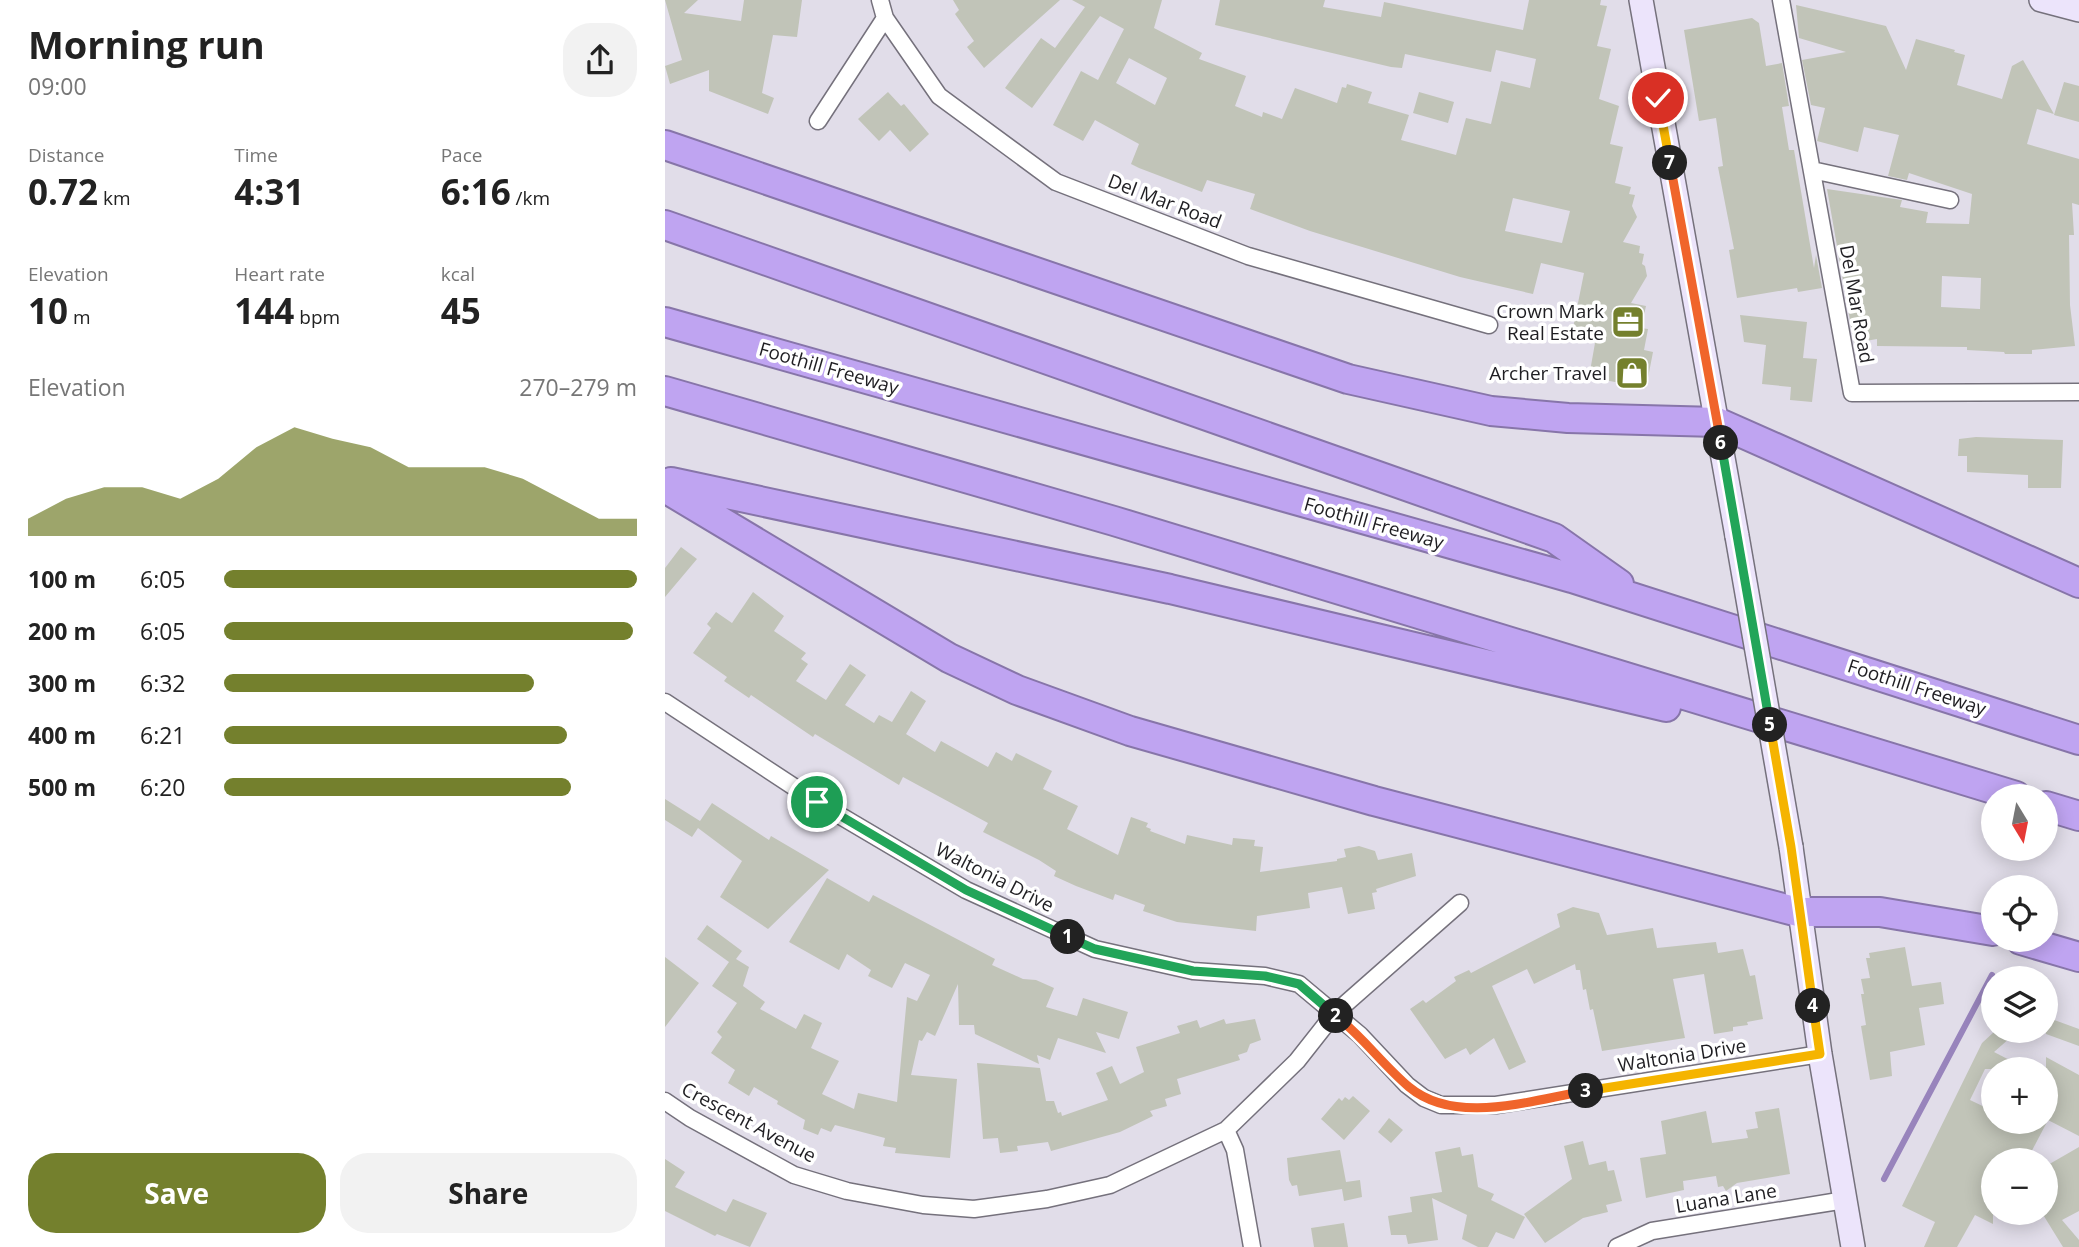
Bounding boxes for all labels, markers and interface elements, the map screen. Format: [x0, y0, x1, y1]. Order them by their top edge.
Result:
text: Morning run [28, 18, 265, 70]
button: share [563, 23, 637, 97]
pin [1628, 68, 1688, 128]
text: 09:00 [28, 70, 87, 102]
icon: check [1639, 79, 1677, 117]
text: Distance [28, 142, 104, 168]
text: Time [234, 142, 278, 168]
text: Pace [441, 142, 482, 168]
pin: 7 [1653, 146, 1688, 180]
text: 7 [1664, 149, 1675, 175]
street label: Del Mar Road [1104, 167, 1226, 235]
text: 0.72 [28, 168, 98, 215]
text: 4:31 [234, 168, 304, 215]
text: 6:16 [441, 168, 511, 215]
text: km [98, 185, 131, 211]
text: /km [511, 185, 550, 211]
street label: Del Mar Road [1834, 243, 1880, 365]
text: Elevation [28, 261, 109, 287]
text: Heart rate [234, 261, 325, 287]
text: kcal [441, 261, 475, 287]
text: 10 [28, 287, 68, 334]
text: 144 [234, 287, 294, 334]
text: 45 [441, 287, 481, 334]
place label: Crown Mark Real Estate [1496, 298, 1604, 346]
office icon: Crown Mark Real Estate [1609, 303, 1647, 341]
text: m [68, 304, 91, 330]
text: bpm [294, 304, 340, 330]
street label: Foothill Freeway [756, 336, 902, 400]
shop icon: Archer Travel [1613, 354, 1651, 392]
place label: Archer Travel [1489, 360, 1607, 386]
text: Elevation [28, 371, 126, 403]
text: 270–279 m [519, 371, 637, 403]
pin: 6 [1703, 426, 1739, 460]
text: 6 [1715, 429, 1726, 455]
street label: Foothill Freeway [1301, 491, 1447, 555]
text: 100 m [28, 563, 96, 595]
text: 6:05 [140, 563, 186, 595]
text: 200 m [28, 615, 96, 647]
text: 6:05 [140, 615, 186, 647]
street label: Foothill Freeway [1844, 652, 1990, 722]
text: 300 m [28, 667, 96, 699]
text: 6:32 [140, 667, 186, 699]
pin: 5 [1753, 708, 1787, 742]
text: 5 [1764, 711, 1775, 737]
text: 400 m [28, 719, 96, 751]
text: 6:21 [140, 719, 186, 751]
text: 500 m [28, 771, 96, 803]
text: 6:20 [140, 771, 186, 803]
pin [787, 772, 847, 832]
icon: arrive [798, 783, 836, 821]
north arrow [1981, 784, 2058, 861]
map controls [1981, 784, 2058, 1225]
street label: Waltonia Drive [931, 836, 1059, 918]
button: locate [1981, 875, 2058, 952]
pin: 1 [1051, 920, 1085, 954]
text: 1 [1062, 923, 1073, 949]
button: layers [1981, 966, 2058, 1043]
pin: 4 [1795, 988, 1831, 1024]
text: 4 [1807, 992, 1818, 1018]
pin: 2 [1319, 998, 1353, 1034]
text: 2 [1330, 1002, 1341, 1028]
street label: Waltonia Drive [1616, 1032, 1748, 1078]
button: + [1981, 1057, 2058, 1134]
pin: 3 [1569, 1074, 1604, 1108]
street label: Crescent Avenue [677, 1076, 821, 1168]
text: 3 [1580, 1077, 1591, 1103]
button: − [1981, 1148, 2058, 1225]
button: Save [28, 1153, 326, 1233]
button: Share [340, 1153, 637, 1233]
street label: Luana Lane [1674, 1177, 1778, 1219]

